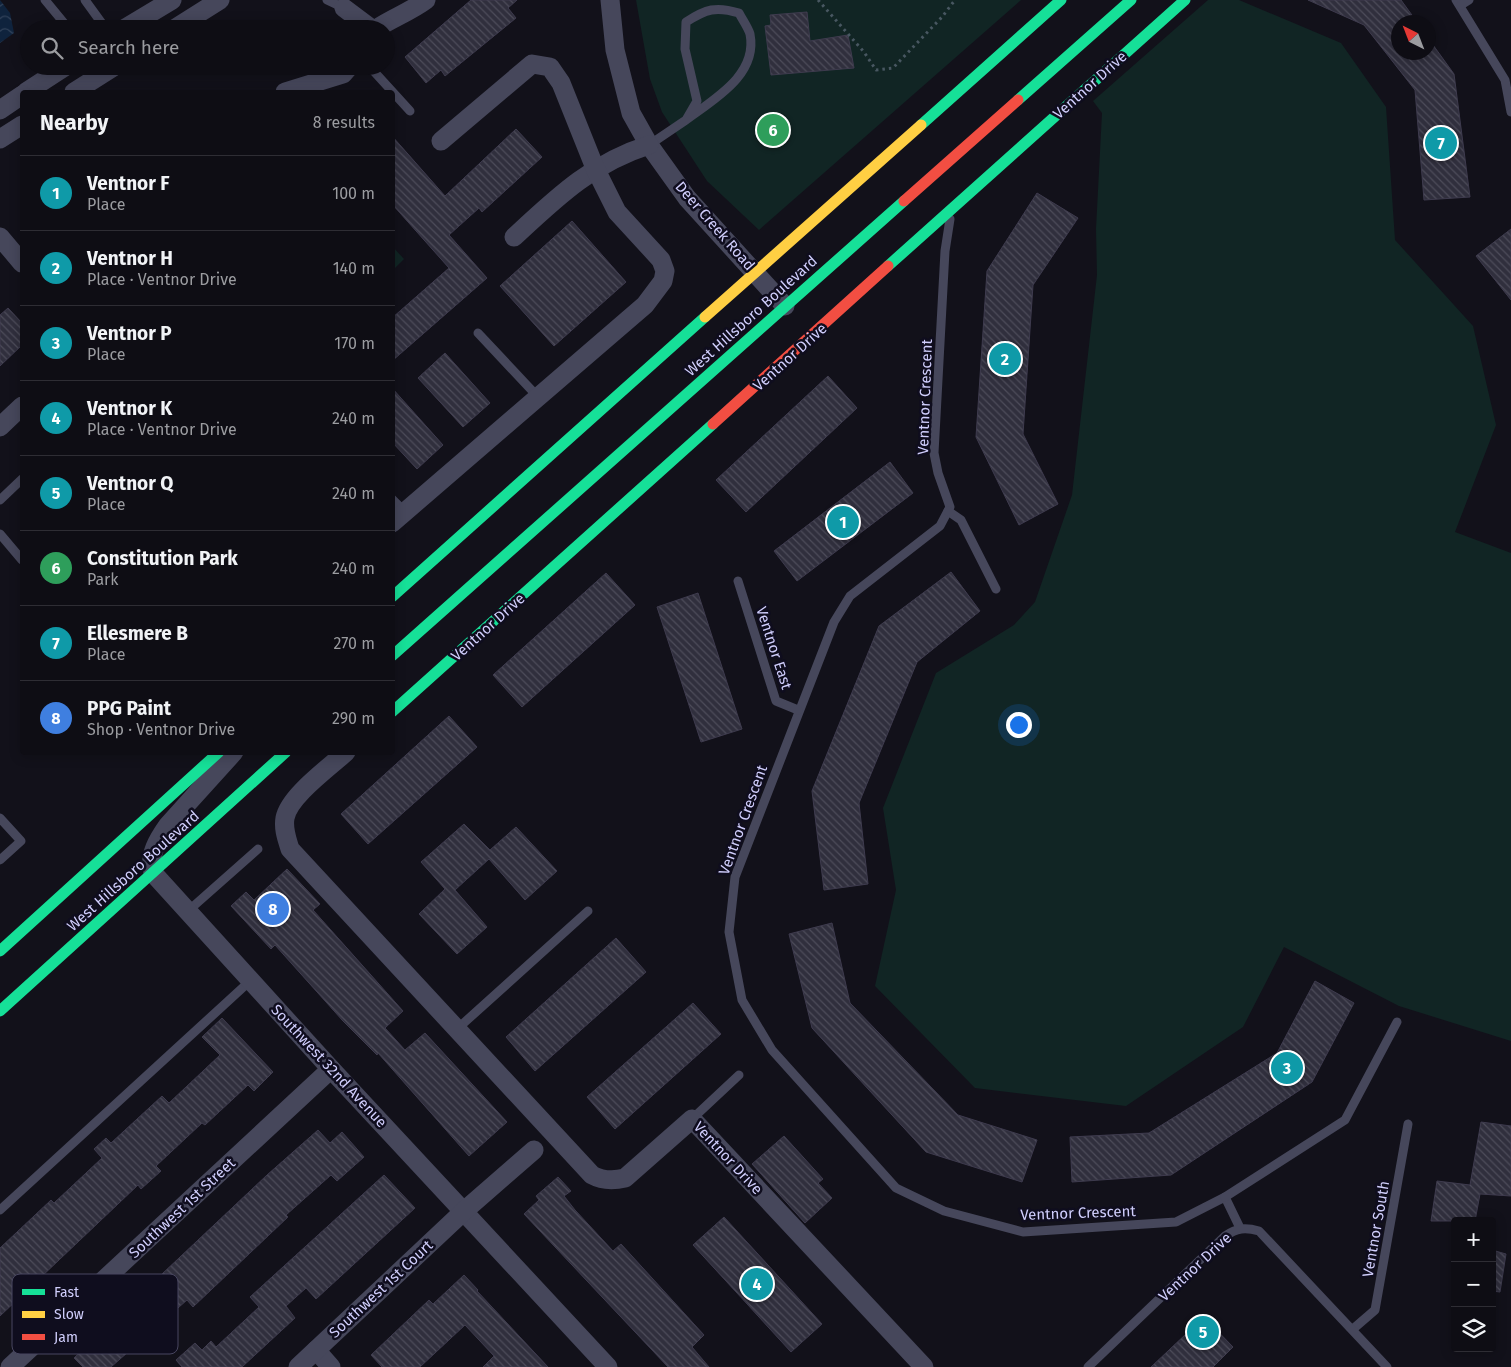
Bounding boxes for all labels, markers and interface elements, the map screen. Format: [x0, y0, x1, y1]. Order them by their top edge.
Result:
north arrow [1391, 15, 1436, 60]
search box [20, 20, 395, 75]
icon: search [38, 34, 66, 62]
text: Search here [78, 36, 179, 59]
street label: Ventnor Drive [1049, 47, 1131, 123]
text: Nearby [40, 110, 108, 136]
pin: 6 [757, 111, 789, 149]
text: 8 results [313, 113, 375, 132]
pin: 7 [1425, 124, 1457, 162]
text: Ventnor F [87, 172, 170, 195]
street label: Deer Creek Road [672, 178, 758, 274]
text: 1 [52, 184, 60, 203]
text: 100 m [332, 184, 375, 203]
text: Place [87, 195, 126, 214]
text: Ventnor H [87, 247, 173, 270]
street label: West Hillsboro Boulevard [681, 252, 821, 380]
text: 2 [52, 259, 60, 278]
text: 140 m [333, 259, 375, 278]
text: Place · Ventnor Drive [87, 270, 237, 289]
street label: Ventnor Drive [749, 319, 831, 395]
text: Ventnor P [87, 322, 172, 345]
text: 3 [52, 334, 60, 353]
text: 170 m [334, 334, 375, 353]
street label: Ventnor Crescent [914, 338, 936, 455]
pin: 2 [989, 340, 1021, 378]
text: Place [87, 345, 126, 364]
text: Ventnor K [87, 397, 172, 420]
text: 4 [51, 409, 61, 428]
text: 240 m [332, 409, 375, 428]
text: Place · Ventnor Drive [87, 420, 237, 439]
text: Ventnor Q [87, 472, 173, 495]
text: 5 [52, 484, 60, 503]
text: 240 m [332, 484, 375, 503]
text: Place [87, 495, 126, 514]
pin: 1 [827, 503, 859, 541]
text: Constitution Park [87, 547, 238, 570]
text: 6 [51, 559, 61, 578]
text: 240 m [332, 559, 375, 578]
text: Park [87, 570, 119, 589]
street label: Ventnor Drive [447, 589, 529, 665]
street label: Ventnor East [752, 604, 796, 692]
text: Ellesmere B [87, 622, 188, 645]
text: 7 [52, 634, 60, 653]
text: 270 m [333, 634, 375, 653]
text: Place [87, 645, 126, 664]
text: PPG Paint [87, 697, 171, 720]
text: 8 [51, 709, 61, 728]
text: 290 m [332, 709, 375, 728]
your location [1006, 712, 1032, 738]
text: Shop · Ventnor Drive [87, 720, 235, 739]
street label: Ventnor Crescent [715, 762, 771, 877]
street label: West Hillsboro Boulevard [63, 807, 203, 935]
pin: 8 [257, 890, 289, 928]
street label: Southwest 32nd Avenue [267, 1001, 391, 1131]
pin: 3 [1271, 1049, 1303, 1087]
street label: Ventnor Drive [690, 1118, 766, 1198]
street label: Southwest 1st Street [125, 1154, 239, 1262]
street label: Ventnor South [1359, 1179, 1393, 1279]
street label: Ventnor Crescent [1020, 1202, 1137, 1224]
map controls [1451, 1217, 1496, 1352]
button: + [1451, 1217, 1496, 1262]
street label: Ventnor Drive [1155, 1229, 1235, 1305]
street label: Southwest 1st Court [326, 1236, 437, 1342]
button: − [1451, 1262, 1496, 1307]
pin: 4 [741, 1265, 773, 1303]
legend [12, 1274, 178, 1354]
text: Fast [54, 1284, 80, 1301]
text: Slow [54, 1306, 84, 1323]
button: layers [1451, 1307, 1496, 1352]
pin: 5 [1187, 1313, 1219, 1351]
text: Jam [54, 1329, 78, 1346]

